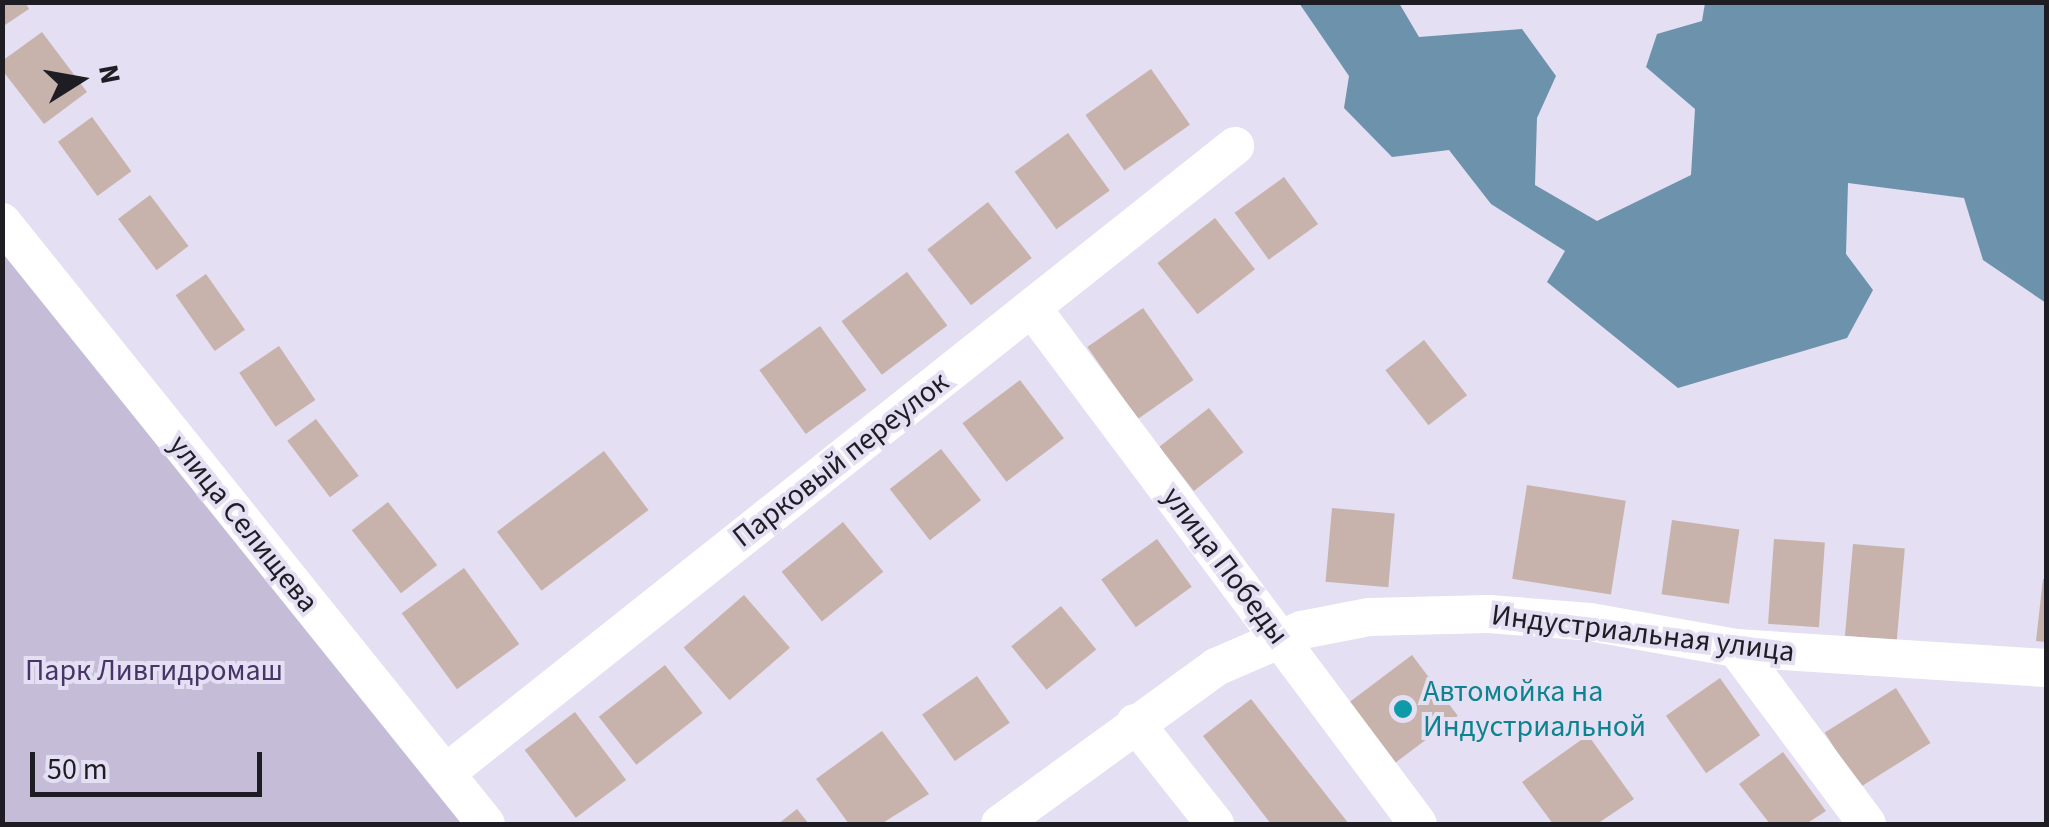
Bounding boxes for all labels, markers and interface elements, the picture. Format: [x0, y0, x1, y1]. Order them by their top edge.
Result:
north arrow [30, 30, 130, 130]
text: N [88, 61, 131, 87]
street label: Парковый переулок [726, 365, 956, 555]
street label: улица Селищева [161, 428, 325, 620]
street label: улица Победы [1154, 480, 1296, 652]
street label: Индустриальная улица [1489, 598, 1797, 670]
park label: Парк Ливгидромаш [25, 653, 283, 689]
place label: Автомойка на Индустриальной [1423, 674, 1646, 744]
marker: Автомойка на Индустриальной [1392, 698, 1414, 720]
scale bar [35, 732, 268, 794]
text: 50 m [47, 748, 108, 791]

